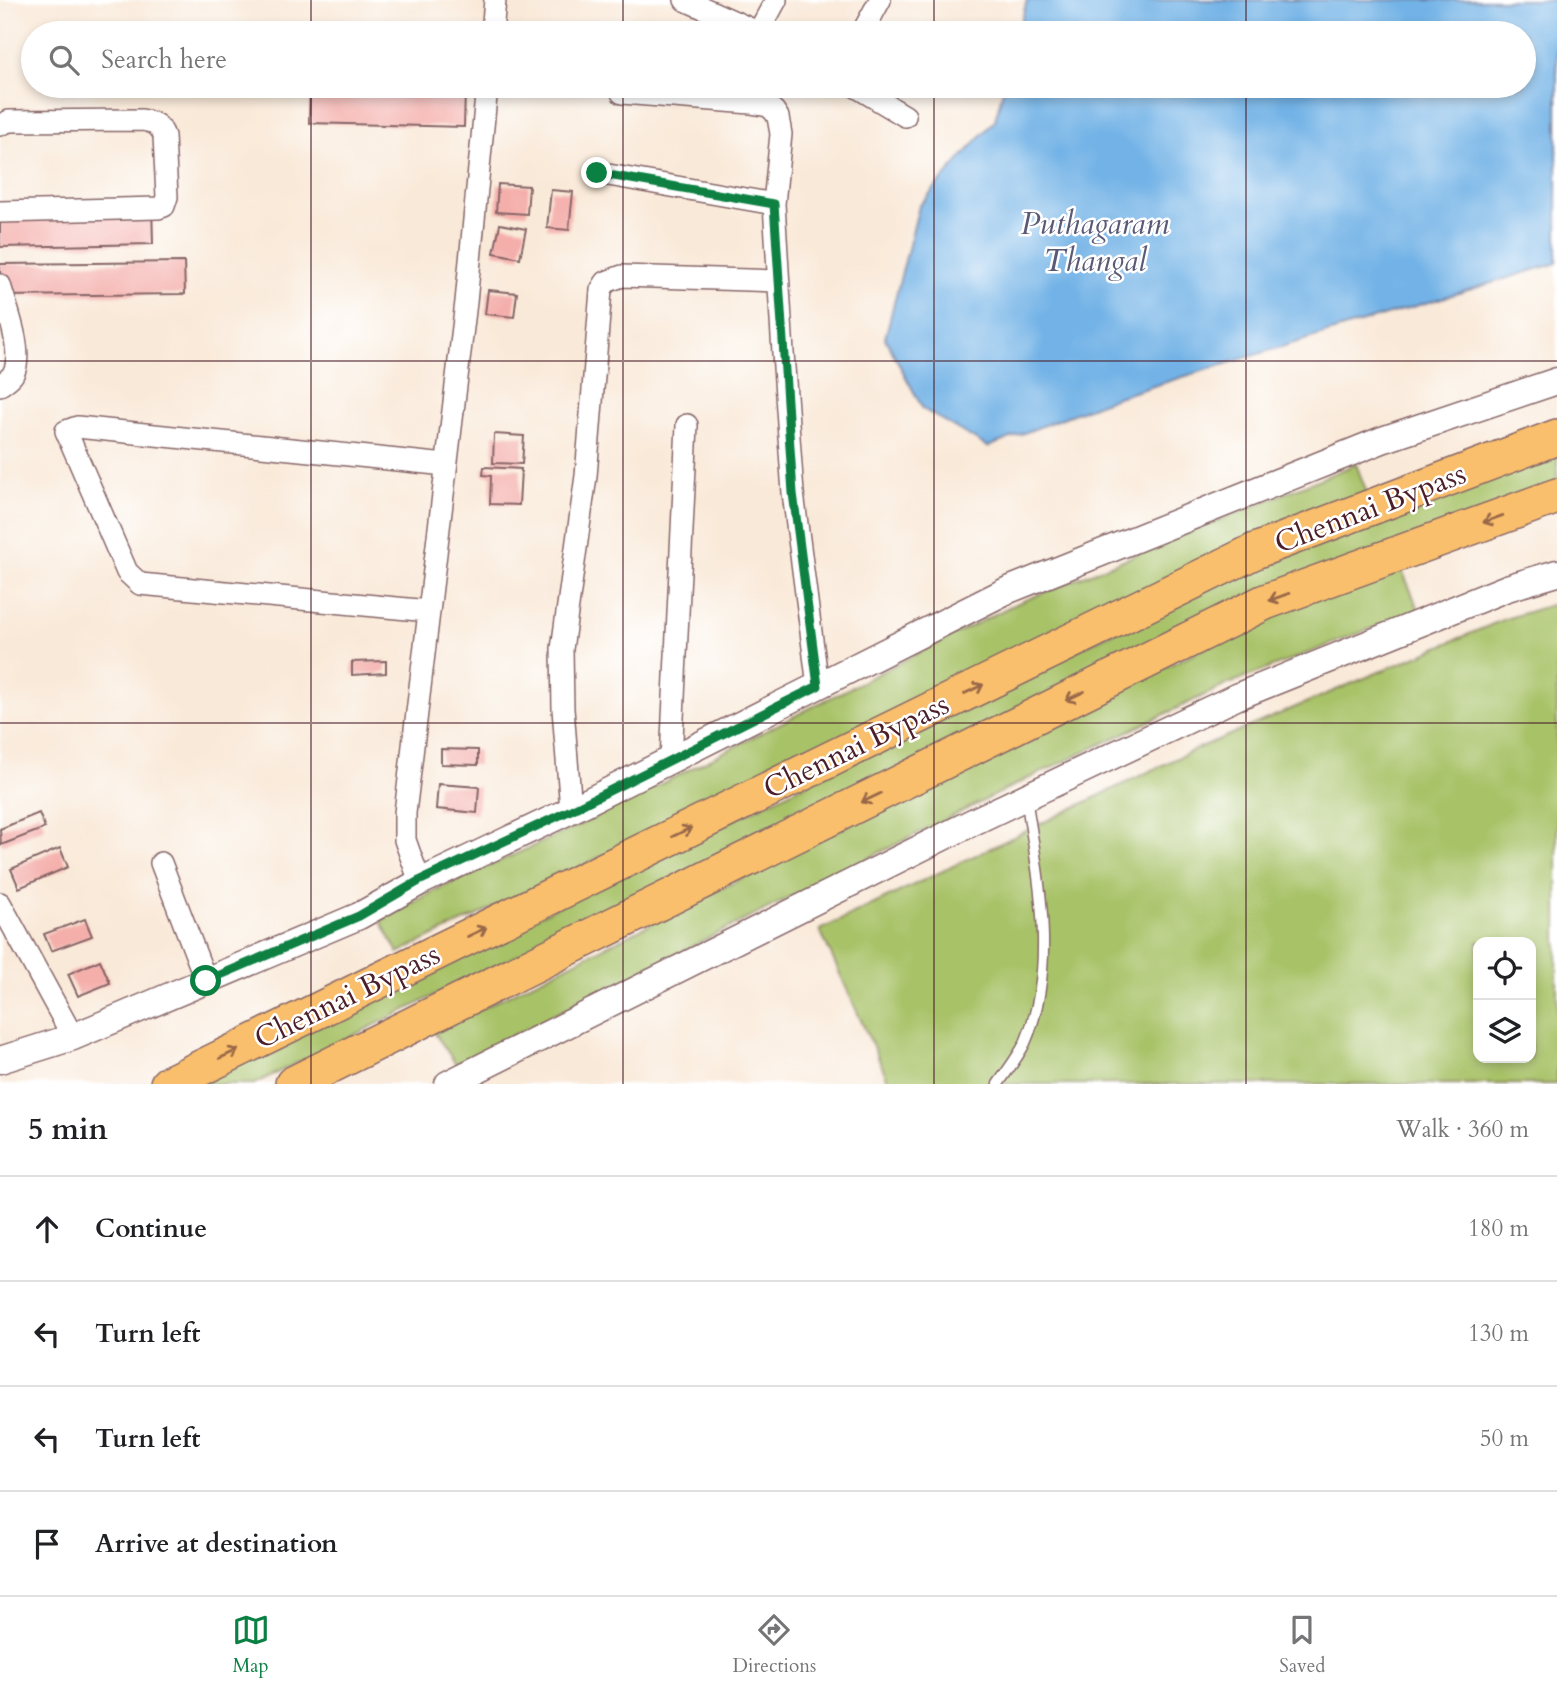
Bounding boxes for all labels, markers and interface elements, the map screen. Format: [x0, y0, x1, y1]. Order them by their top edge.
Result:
search box [21, 21, 1536, 98]
icon: search [45, 41, 83, 79]
text: Search here [101, 42, 227, 77]
route end [581, 157, 612, 188]
water label: Puthagaram Thangal [1021, 202, 1169, 283]
street label: Chennai Bypass [1269, 453, 1472, 564]
one-way arrow [1482, 514, 1504, 526]
one-way arrow [1268, 591, 1290, 604]
one-way arrow [963, 681, 984, 695]
street label: Chennai Bypass [757, 684, 956, 809]
one-way arrow [1065, 690, 1086, 704]
one-way arrow [861, 791, 882, 805]
one-way arrow [671, 825, 692, 838]
one-way arrow [466, 925, 487, 939]
street label: Chennai Bypass [248, 934, 447, 1059]
map controls [1473, 937, 1536, 1063]
button: locate [1473, 937, 1536, 1000]
route start [190, 965, 221, 996]
button: layers [1473, 1000, 1536, 1063]
one-way arrow [218, 1047, 239, 1060]
text: 5 min [28, 1109, 108, 1150]
text: Walk · 360 m [1396, 1114, 1529, 1145]
icon: ahead [28, 1210, 66, 1248]
text: Continue [95, 1211, 207, 1246]
text: 180 m [1468, 1213, 1529, 1244]
icon: left [28, 1315, 66, 1353]
text: Turn left [95, 1316, 200, 1351]
text: 130 m [1468, 1318, 1529, 1349]
icon: left [28, 1420, 66, 1458]
text: Turn left [95, 1421, 200, 1456]
text: 50 m [1480, 1423, 1529, 1454]
icon: arrive [28, 1525, 66, 1563]
text: Arrive at destination [95, 1526, 338, 1561]
tab: Map [232, 1611, 270, 1679]
tab: Directions [733, 1611, 816, 1679]
tab: Saved [1279, 1611, 1325, 1679]

